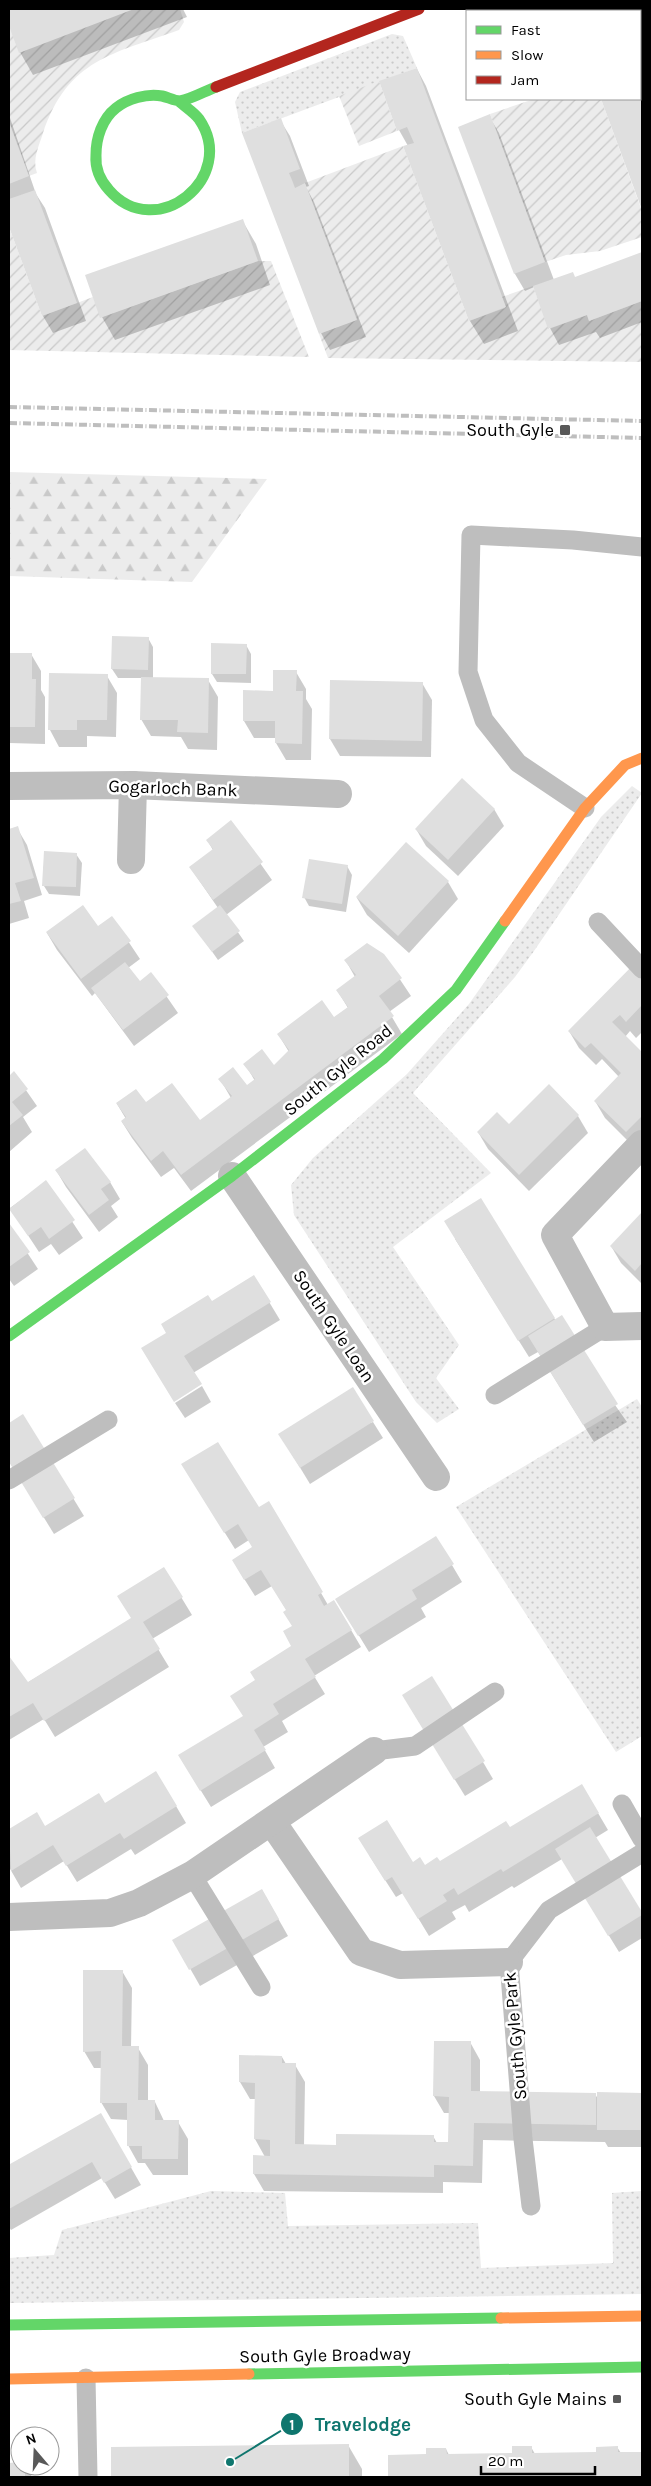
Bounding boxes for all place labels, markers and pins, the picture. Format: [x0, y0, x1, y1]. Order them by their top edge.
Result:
place label: South Gyle [466, 419, 554, 441]
marker: South Gyle [558, 423, 572, 437]
place label: South Gyle Mains [464, 2388, 607, 2410]
marker: South Gyle Mains [611, 2393, 623, 2405]
callout: Travelodge [279, 2407, 421, 2441]

